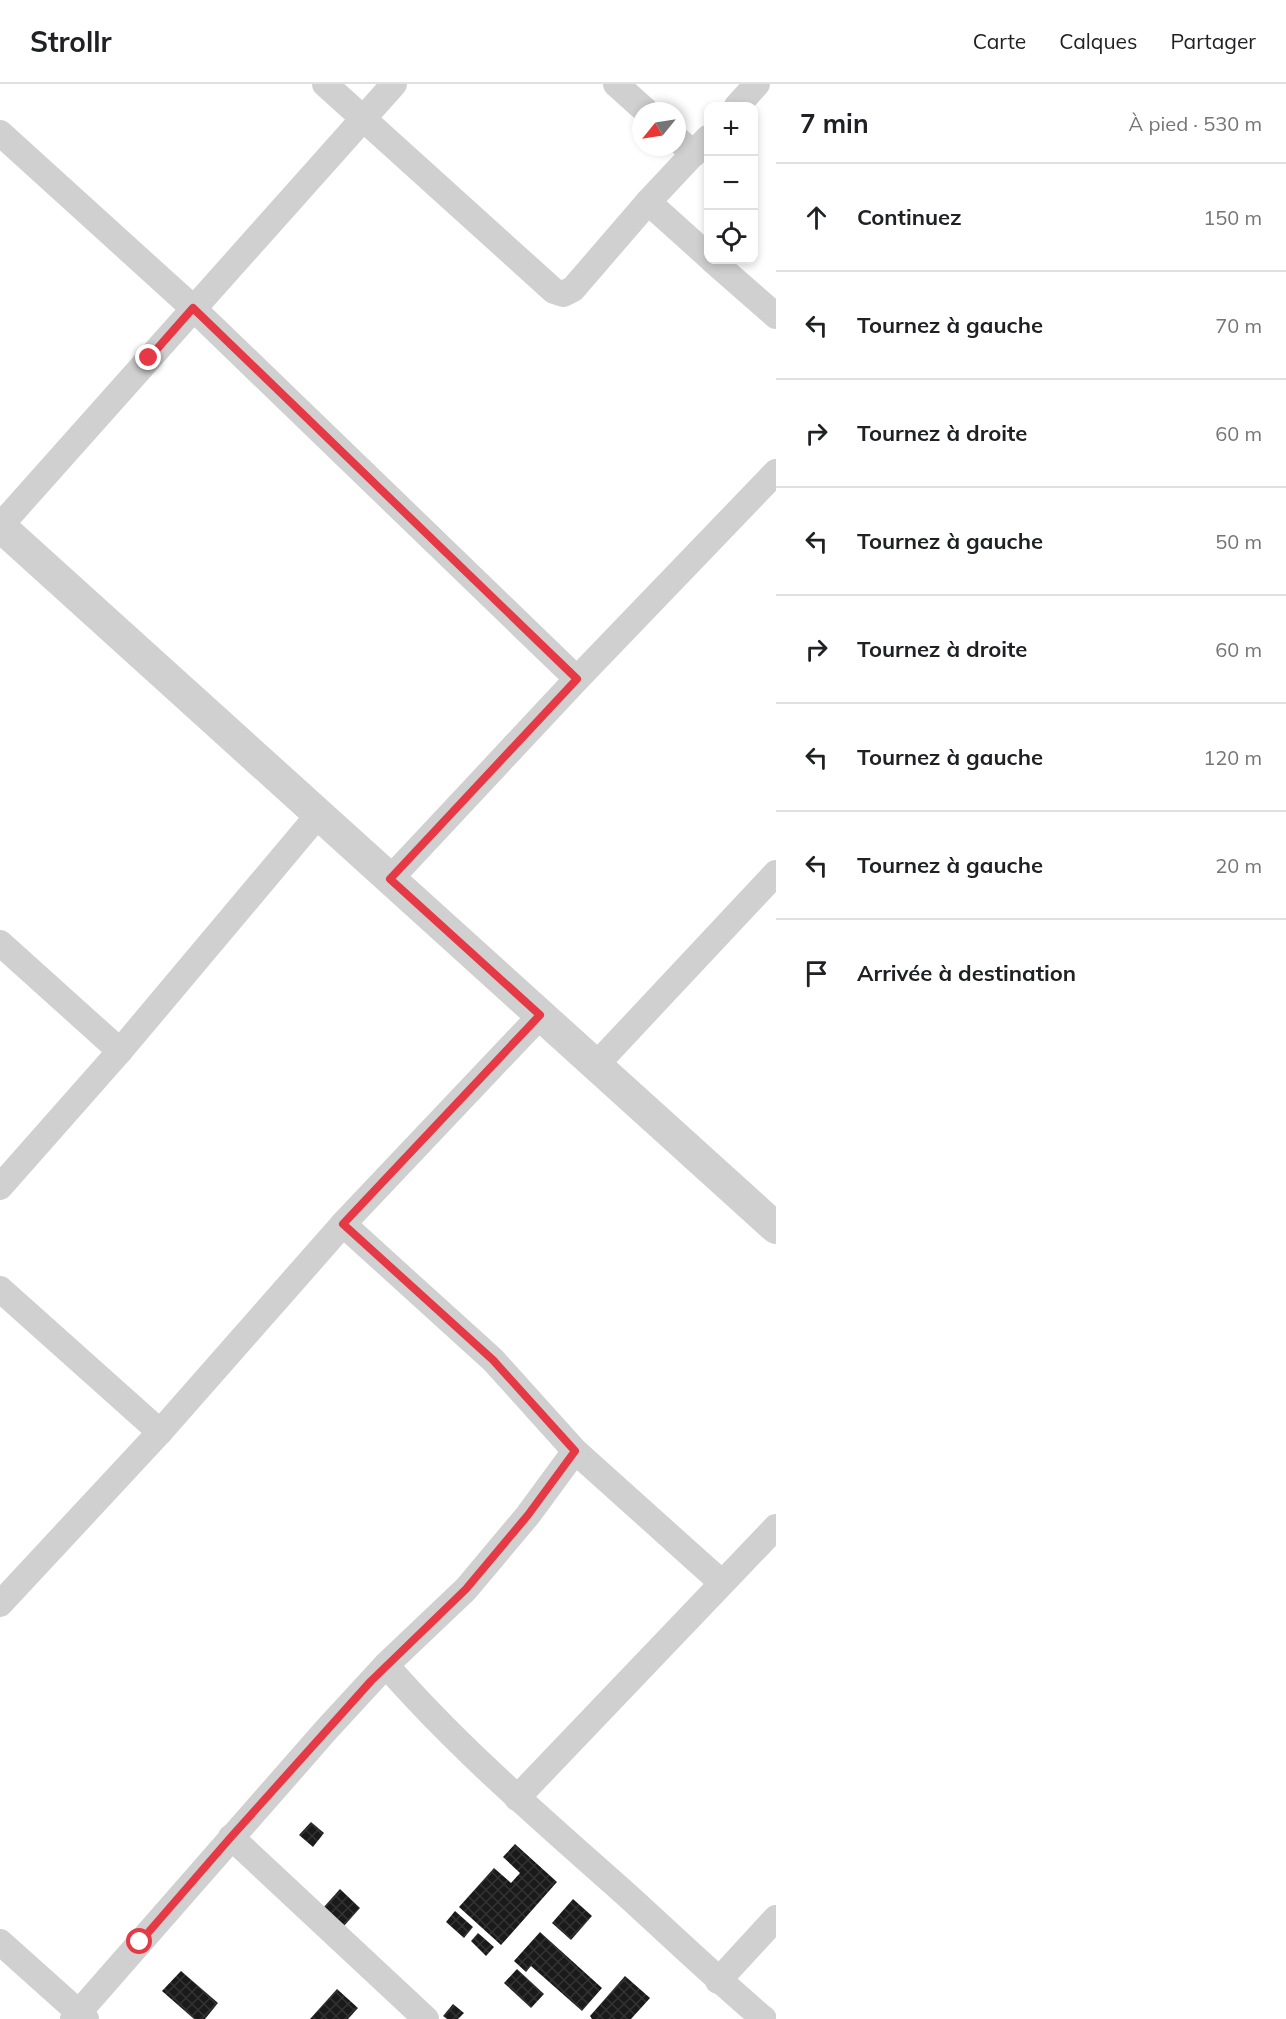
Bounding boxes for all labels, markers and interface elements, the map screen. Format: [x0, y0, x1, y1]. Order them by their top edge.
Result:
text: Strollr [30, 24, 112, 59]
text: Carte [973, 28, 1026, 54]
text: Calques [1059, 28, 1137, 54]
text: Partager [1170, 28, 1256, 54]
north arrow [632, 102, 686, 156]
map controls [704, 102, 758, 264]
button: + [704, 102, 758, 156]
text: 7 min [800, 107, 869, 140]
text: À pied · 530 m [1129, 111, 1262, 136]
button: − [704, 156, 758, 210]
icon: ahead [800, 201, 833, 234]
text: Continuez [857, 203, 962, 231]
text: 150 m [1203, 205, 1262, 230]
button: locate [704, 210, 758, 264]
icon: left [800, 309, 833, 342]
text: Tournez à gauche [857, 311, 1043, 339]
text: 70 m [1215, 313, 1262, 338]
route end [135, 344, 161, 370]
icon: right [800, 417, 833, 450]
text: Tournez à droite [857, 419, 1027, 447]
text: 60 m [1215, 421, 1262, 446]
icon: left [800, 525, 833, 558]
text: Tournez à gauche [857, 527, 1043, 555]
text: 50 m [1215, 529, 1262, 554]
icon: right [800, 633, 833, 666]
text: Tournez à droite [857, 635, 1027, 663]
text: 60 m [1215, 637, 1262, 662]
icon: left [800, 741, 833, 774]
text: Tournez à gauche [857, 743, 1043, 771]
text: 120 m [1203, 745, 1262, 770]
icon: left [800, 849, 833, 882]
text: Tournez à gauche [857, 851, 1043, 879]
text: 20 m [1215, 853, 1262, 878]
icon: arrive [800, 957, 833, 990]
text: Arrivée à destination [857, 959, 1076, 987]
route start [126, 1928, 152, 1954]

